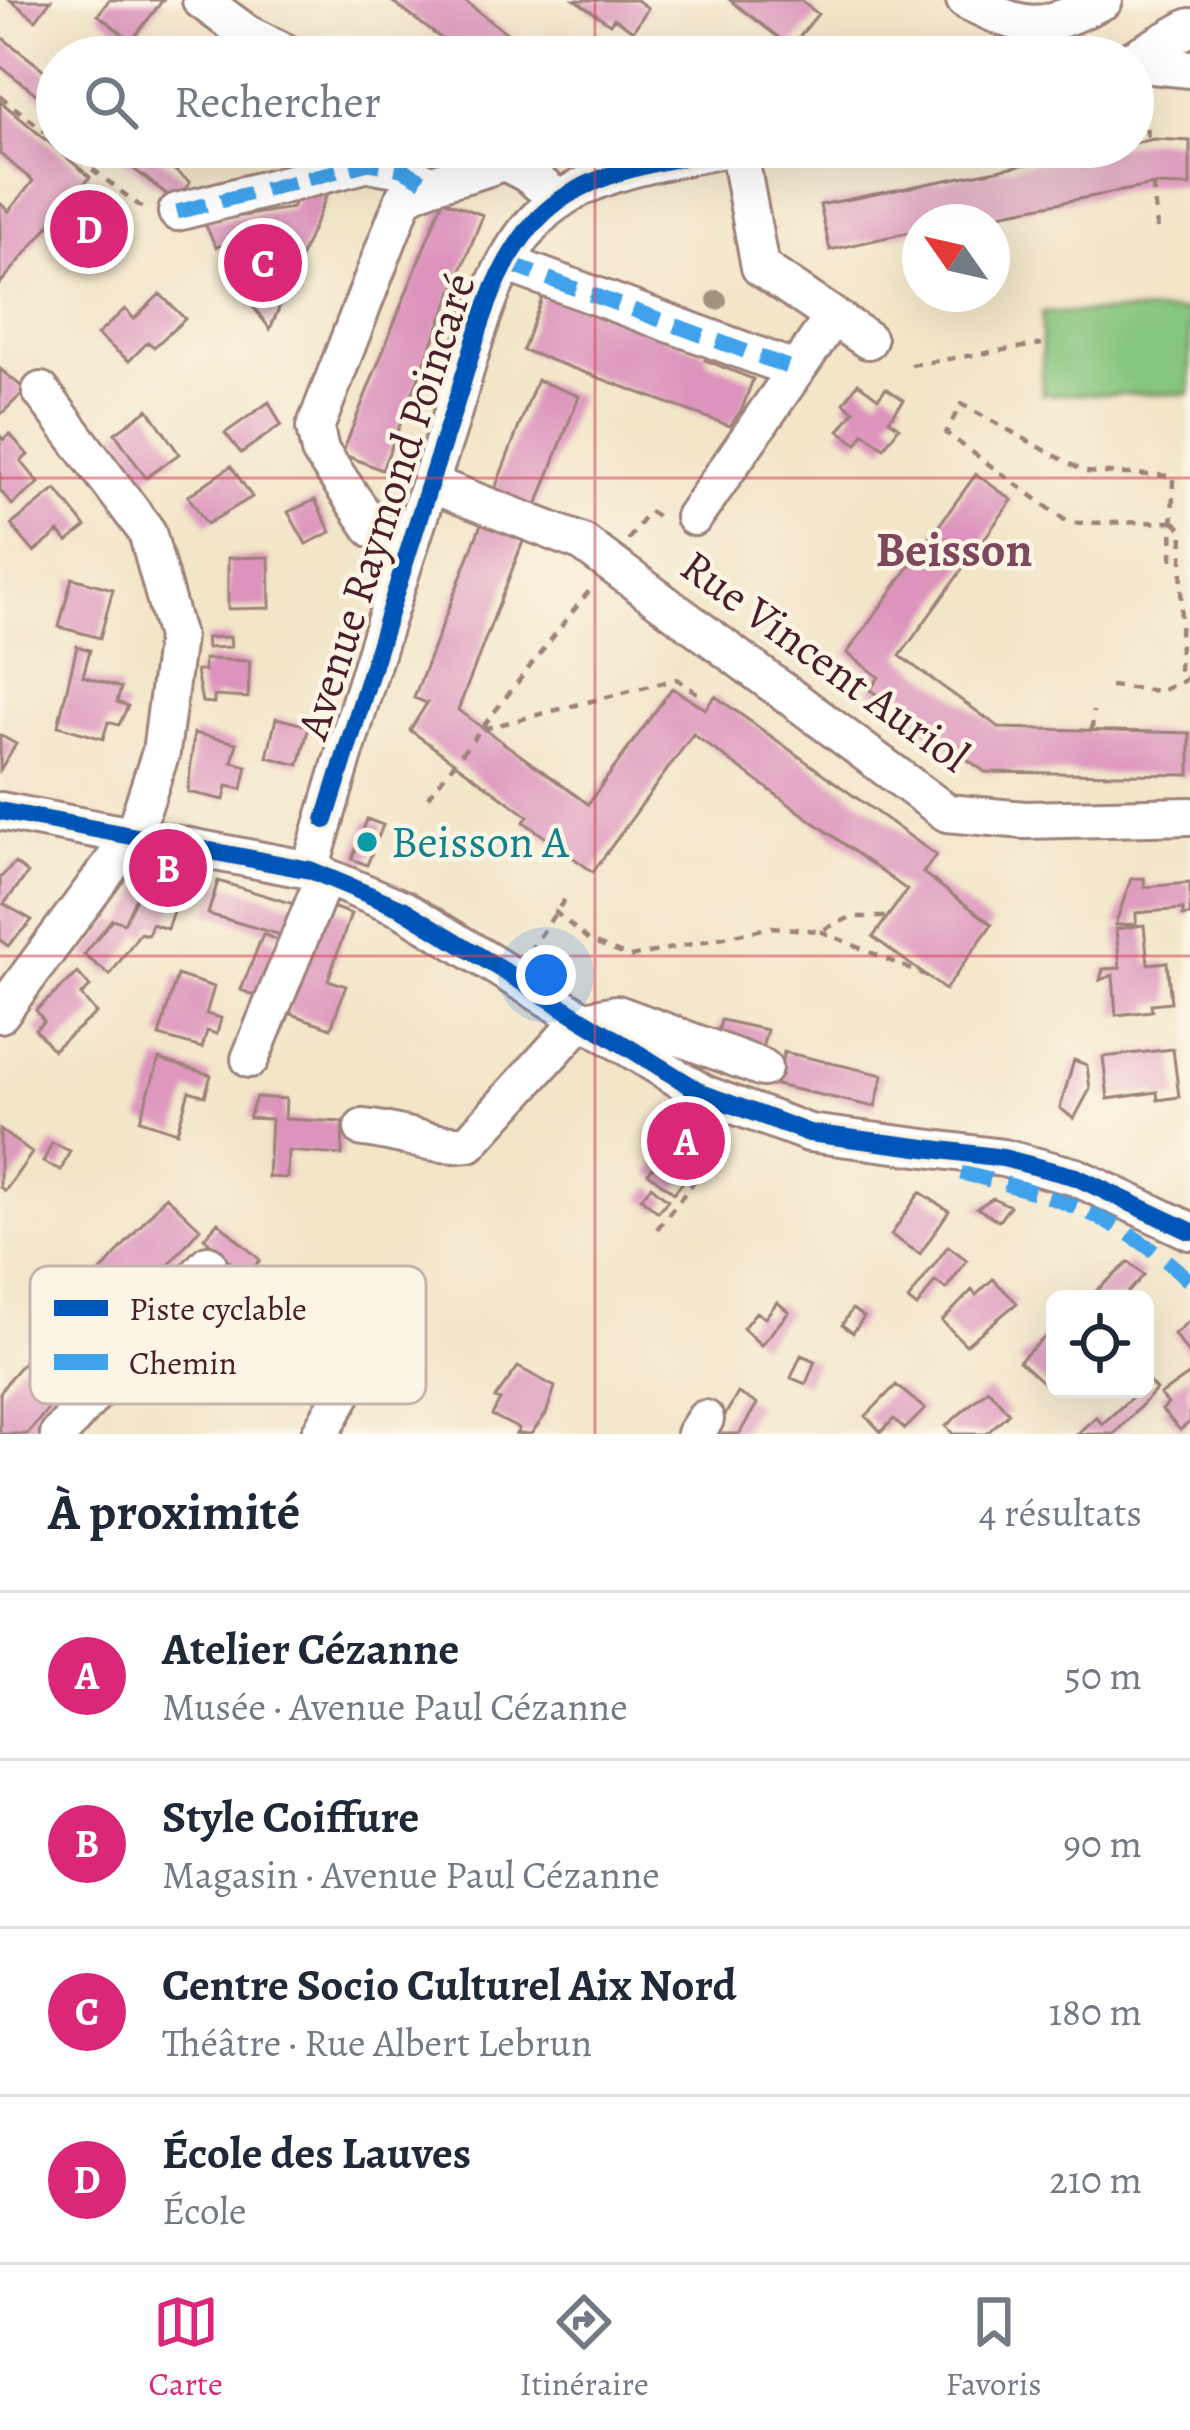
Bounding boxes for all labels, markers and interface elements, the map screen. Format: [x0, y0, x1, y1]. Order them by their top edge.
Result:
search box [36, 36, 1154, 168]
icon: search [78, 69, 144, 135]
text: Rechercher [174, 71, 381, 133]
pin: D [50, 184, 128, 274]
north arrow [902, 204, 1010, 312]
pin: C [224, 218, 302, 308]
street label: Avenue Raymond Poincaré [281, 265, 491, 748]
district label: Beisson [876, 517, 1032, 583]
street label: Rue Vincent Auriol [668, 535, 982, 787]
place label: Beisson A [391, 811, 569, 873]
pin: B [129, 823, 207, 913]
marker: Beisson A [354, 829, 380, 855]
your location [516, 945, 576, 1005]
pin: A [647, 1096, 725, 1186]
legend [30, 1266, 426, 1404]
text: Piste cyclable [129, 1286, 307, 1331]
map controls [1046, 1290, 1154, 1398]
button: locate [1046, 1290, 1154, 1398]
text: Chemin [129, 1340, 237, 1385]
text: À proximité [48, 1477, 300, 1547]
text: 4 résultats [979, 1486, 1142, 1539]
text: Atelier Cézanne [162, 1618, 459, 1680]
text: A [75, 1649, 99, 1702]
text: 50 m [1064, 1649, 1142, 1702]
text: Musée · Avenue Paul Cézanne [162, 1680, 628, 1733]
text: Style Coiffure [162, 1786, 419, 1848]
text: B [75, 1817, 99, 1870]
text: 90 m [1063, 1817, 1142, 1870]
text: Magasin · Avenue Paul Cézanne [162, 1848, 660, 1901]
text: Centre Socio Culturel Aix Nord [162, 1954, 737, 2016]
text: C [75, 1985, 99, 2038]
text: 180 m [1049, 1985, 1142, 2038]
text: Théâtre · Rue Albert Lebrun [162, 2016, 592, 2069]
text: École des Lauves [162, 2122, 471, 2184]
text: D [73, 2153, 101, 2206]
text: 210 m [1049, 2153, 1142, 2206]
text: École [162, 2184, 246, 2237]
tab: Carte [148, 2289, 223, 2406]
tab: Itinéraire [520, 2289, 649, 2406]
tab: Favoris [946, 2289, 1042, 2406]

